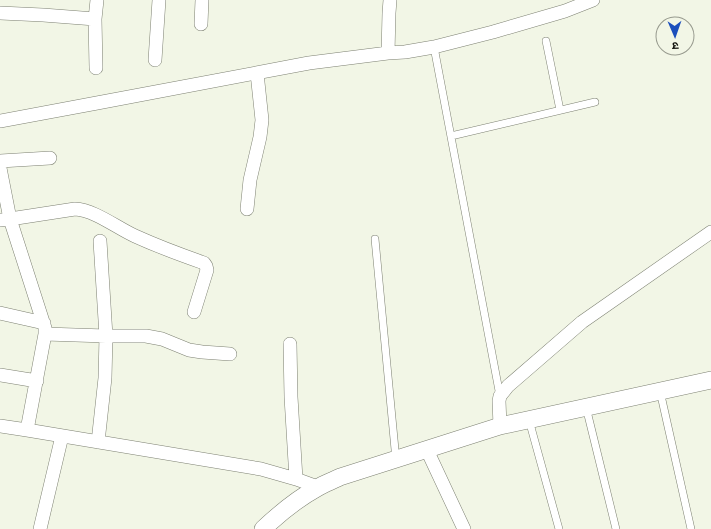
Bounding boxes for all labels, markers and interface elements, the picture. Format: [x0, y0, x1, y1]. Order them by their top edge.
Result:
north arrow [655, 16, 695, 56]
text: उ [671, 39, 679, 52]

